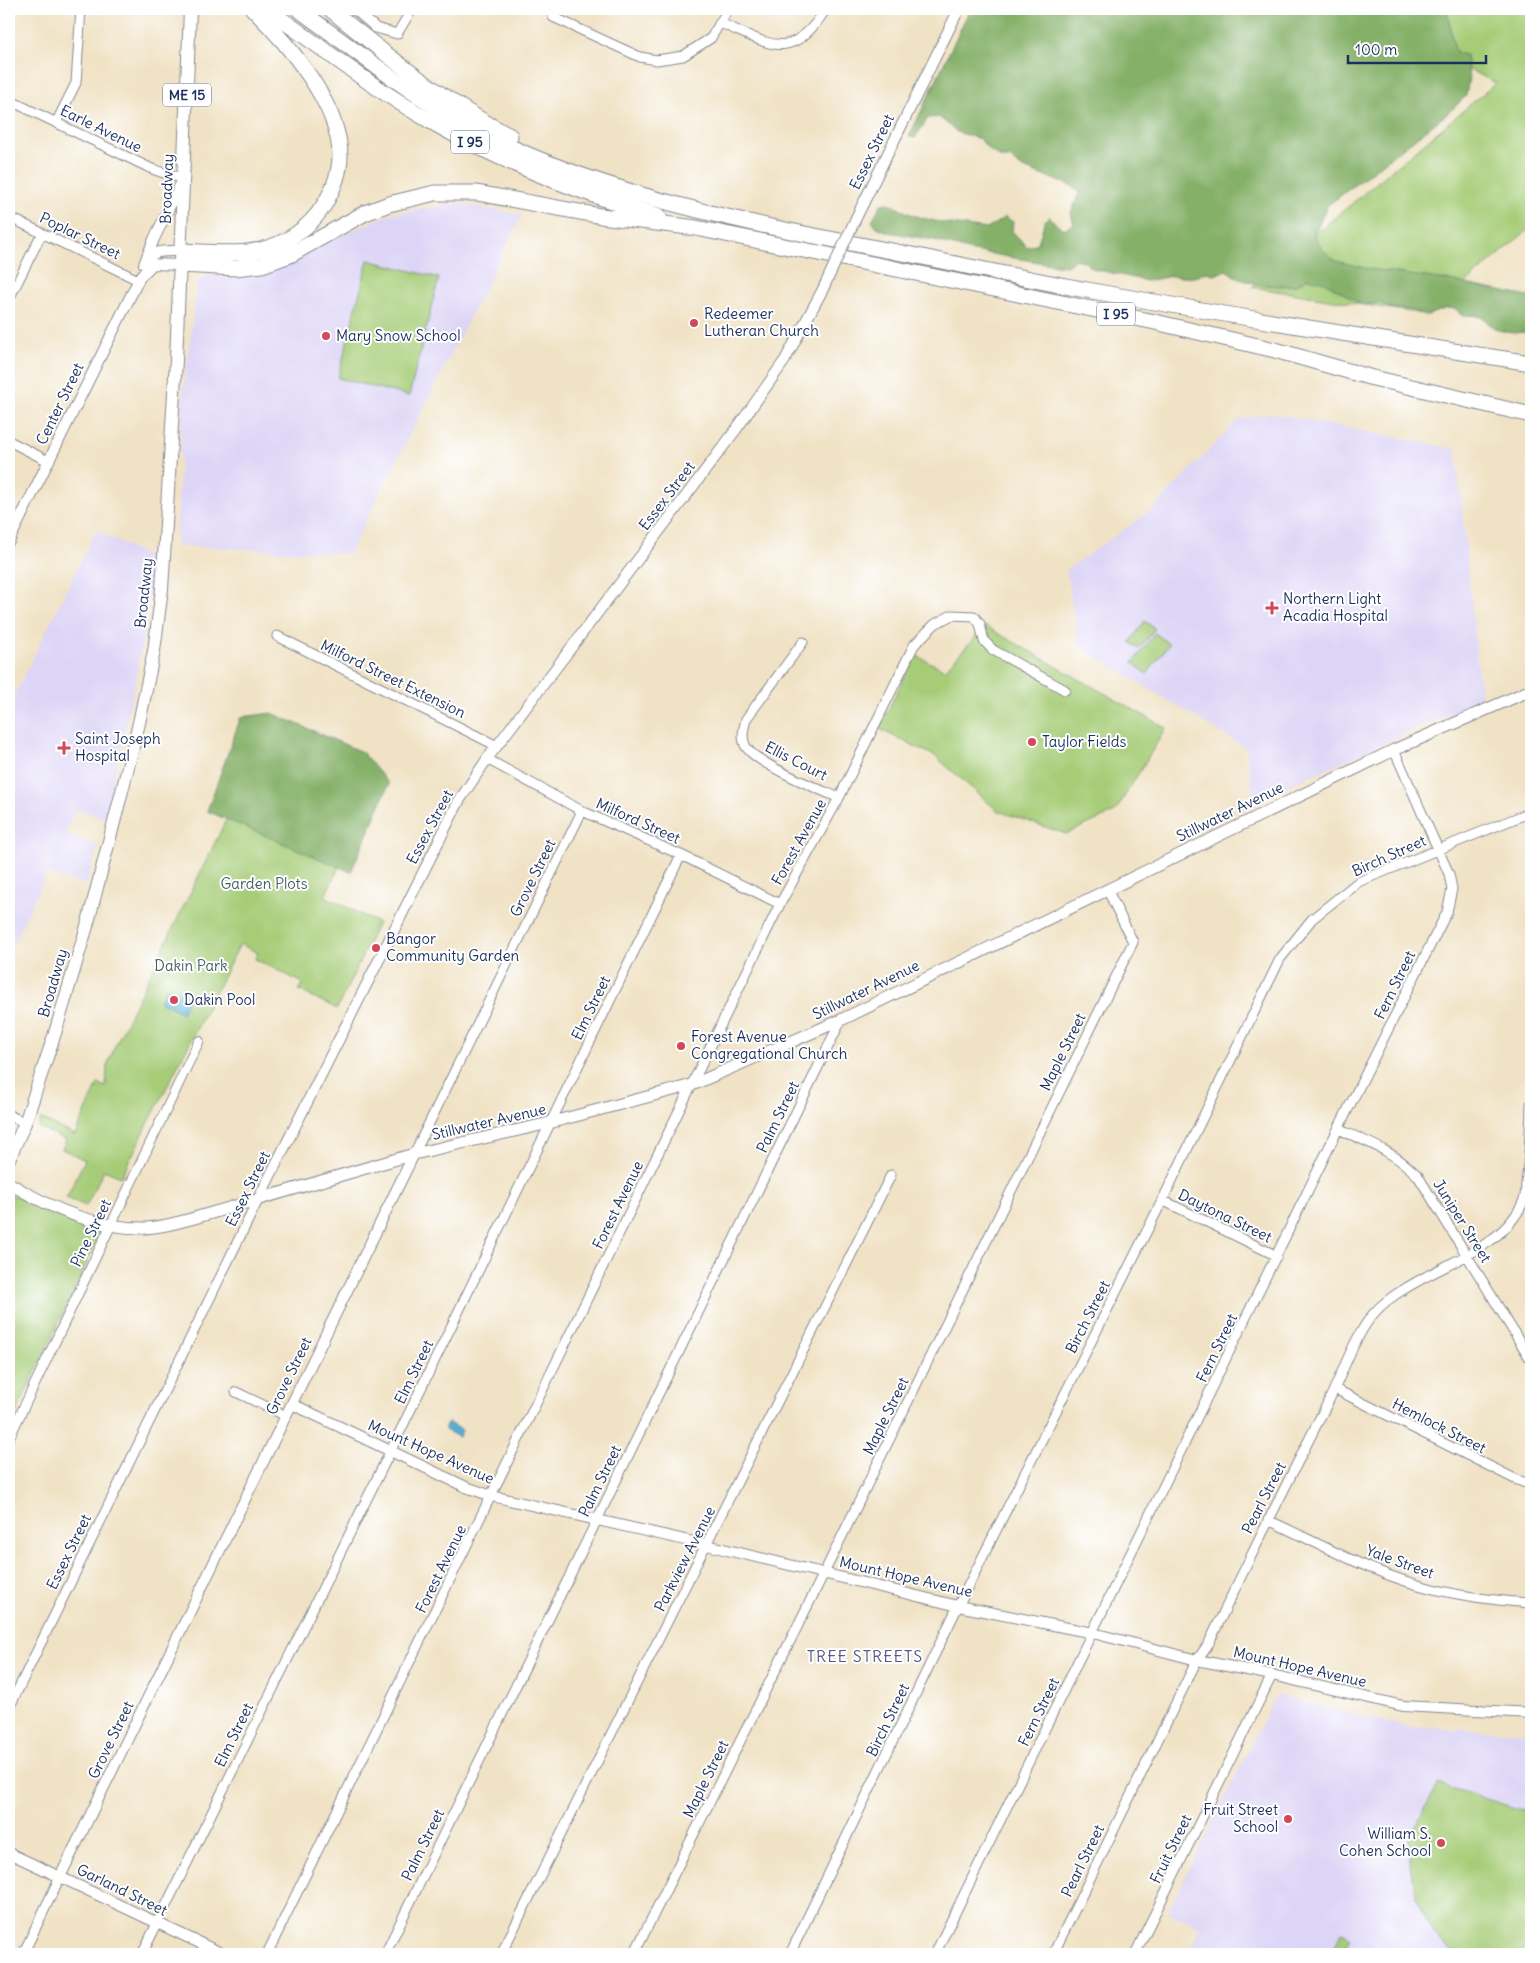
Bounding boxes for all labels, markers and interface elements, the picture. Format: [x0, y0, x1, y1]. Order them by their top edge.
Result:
scale bar [1348, 32, 1485, 64]
text: 100 m [1355, 40, 1397, 59]
road number: ME 15 [163, 84, 211, 106]
street label: Earle Avenue [57, 101, 145, 157]
street label: Essex Street [845, 111, 898, 193]
road number: I 95 [451, 130, 489, 154]
street label: Broadway [156, 153, 177, 224]
street label: Poplar Street [37, 208, 124, 263]
road number: I 95 [1097, 302, 1135, 326]
place label: Redeemer Lutheran Church [704, 304, 819, 340]
marker: Redeemer Lutheran Church [688, 317, 700, 329]
place label: Mary Snow School [336, 326, 461, 345]
marker: Mary Snow School [320, 330, 332, 342]
street label: Center Street [32, 360, 88, 448]
street label: Essex Street [634, 457, 699, 534]
street label: Broadway [130, 557, 157, 629]
place label: Northern Light Acadia Hospital [1283, 589, 1388, 625]
marker: Northern Light Acadia Hospital [1265, 601, 1279, 615]
street label: Milford Street Extension [318, 635, 469, 722]
place label: Saint Joseph Hospital [75, 729, 161, 765]
place label: Taylor Fields [1042, 732, 1126, 751]
marker: Taylor Fields [1026, 736, 1038, 748]
street label: Ellis Court [762, 737, 831, 784]
marker: Saint Joseph Hospital [57, 741, 71, 755]
street label: Stillwater Avenue [1173, 777, 1286, 846]
street label: Essex Street [402, 786, 457, 867]
street label: Milford Street [593, 793, 683, 848]
street label: Forest Avenue [767, 795, 830, 888]
street label: Birch Street [1349, 831, 1429, 880]
street label: Grove Street [506, 836, 560, 920]
park label: Garden Plots [220, 874, 308, 893]
place label: Bangor Community Garden [386, 929, 520, 965]
marker: Bangor Community Garden [370, 942, 382, 954]
street label: Broadway [34, 946, 71, 1019]
street label: Fern Street [1370, 947, 1419, 1022]
street label: Stillwater Avenue [809, 955, 922, 1024]
park label: Dakin Park [154, 956, 228, 975]
street label: Elm Street [567, 973, 614, 1043]
place label: Dakin Pool [184, 990, 255, 1009]
marker: Dakin Pool [168, 994, 180, 1006]
street label: Maple Street [1036, 1010, 1090, 1094]
place label: Forest Avenue Congregational Church [691, 1027, 848, 1063]
marker: Forest Avenue Congregational Church [675, 1040, 687, 1052]
street label: Palm Street [752, 1078, 803, 1156]
street label: Stillwater Avenue [430, 1099, 548, 1144]
street label: Essex Street [221, 1148, 274, 1230]
street label: Forest Avenue [588, 1158, 647, 1252]
street label: Juniper Street [1429, 1176, 1496, 1266]
street label: Daytona Street [1175, 1185, 1275, 1246]
street label: Pine Street [66, 1196, 115, 1270]
street label: Birch Street [1061, 1277, 1114, 1356]
street label: Fern Street [1192, 1310, 1241, 1385]
street label: Grove Street [262, 1334, 316, 1418]
street label: Elm Street [390, 1337, 437, 1407]
street label: Maple Street [859, 1374, 913, 1458]
street label: Hemlock Street [1389, 1394, 1489, 1457]
street label: Mount Hope Avenue [365, 1415, 497, 1488]
street label: Palm Street [574, 1442, 625, 1520]
street label: Pearl Street [1237, 1459, 1290, 1537]
street label: Parkview Avenue [650, 1503, 719, 1614]
street label: Essex Street [42, 1511, 95, 1593]
street label: Forest Avenue [411, 1522, 470, 1616]
street label: Yale Street [1364, 1540, 1437, 1583]
street label: Mount Hope Avenue [838, 1552, 975, 1601]
street label: Mount Hope Avenue [1232, 1642, 1369, 1691]
district label: TREE STREETS [807, 1646, 923, 1666]
street label: Fern Street [1014, 1674, 1063, 1749]
street label: Birch Street [862, 1680, 913, 1759]
street label: Grove Street [84, 1698, 138, 1782]
street label: Elm Street [210, 1700, 257, 1770]
street label: Maple Street [679, 1737, 733, 1821]
place label: Fruit Street School [1203, 1800, 1278, 1836]
street label: Palm Street [397, 1806, 448, 1884]
street label: Fruit Street [1146, 1811, 1195, 1887]
marker: Fruit Street School [1282, 1813, 1294, 1825]
street label: Pearl Street [1057, 1821, 1108, 1900]
place label: William S. Cohen School [1339, 1824, 1431, 1860]
marker: William S. Cohen School [1435, 1837, 1447, 1849]
street label: Garland Street [74, 1859, 171, 1920]

